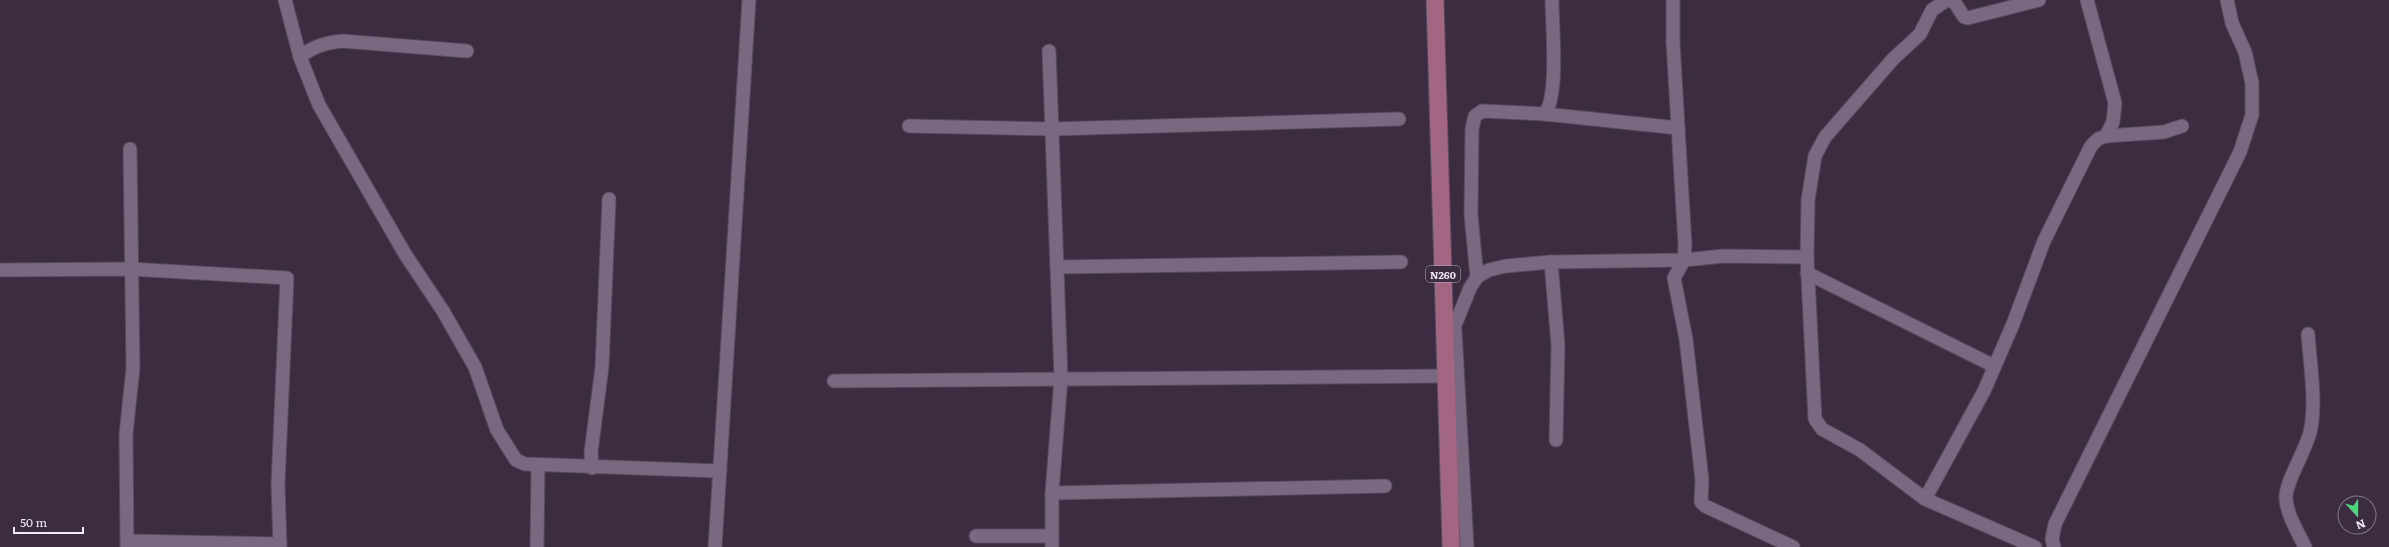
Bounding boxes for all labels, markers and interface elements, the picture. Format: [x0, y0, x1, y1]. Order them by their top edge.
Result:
road number: N260 [1426, 266, 1460, 282]
north arrow [2337, 495, 2377, 535]
scale bar [14, 509, 83, 535]
text: 50 m [20, 513, 47, 531]
text: N [2354, 516, 2368, 534]

